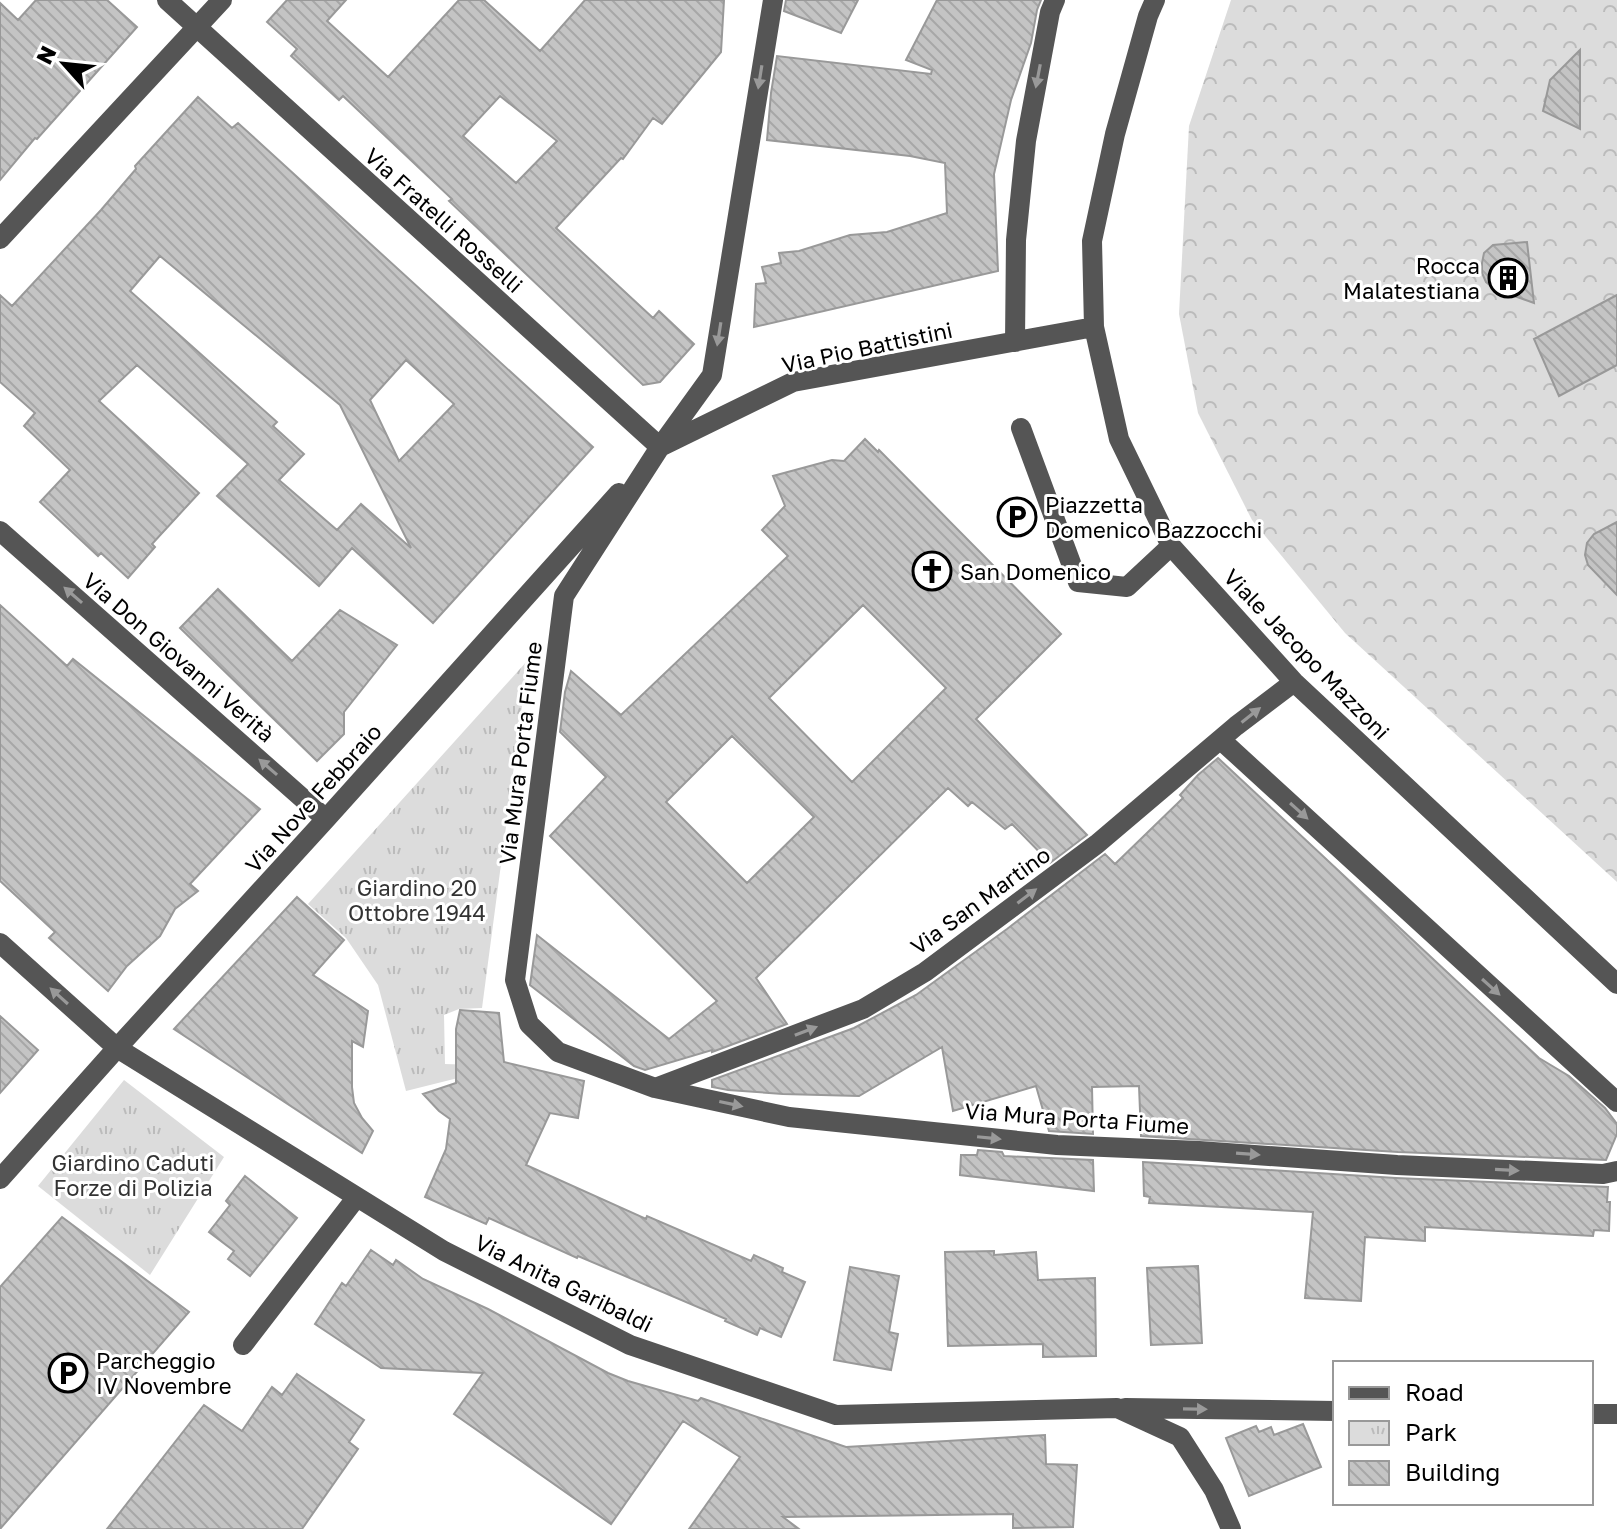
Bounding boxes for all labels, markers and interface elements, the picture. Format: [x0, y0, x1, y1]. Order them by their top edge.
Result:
north arrow [24, 24, 104, 104]
text: N [30, 41, 62, 68]
one-way arrow [1031, 64, 1044, 89]
one-way arrow [754, 65, 766, 90]
street label: Via Fratelli Rosselli [359, 142, 529, 298]
place label: Rocca Malatestiana [1343, 252, 1480, 304]
building icon: Rocca Malatestiana [1487, 257, 1529, 299]
street label: Via Pio Battistini [779, 316, 955, 378]
one-way arrow [712, 321, 724, 346]
place label: Piazzetta Domenico Bazzocchi [1045, 491, 1262, 543]
parking icon: Piazzetta Domenico Bazzocchi [996, 496, 1038, 538]
church icon: San Domenico [911, 550, 953, 592]
place label: San Domenico [960, 558, 1111, 585]
street label: Viale Jacopo Mazzoni [1218, 563, 1396, 745]
street label: Via Don Giovanni Verità [78, 567, 280, 747]
one-way arrow [63, 587, 82, 605]
street label: Via Mura Porta Fiume [493, 640, 547, 866]
one-way arrow [1241, 708, 1261, 724]
street label: Via Nove Febbraio [239, 718, 387, 878]
one-way arrow [258, 759, 277, 777]
one-way arrow [1290, 802, 1309, 820]
street label: Via San Martino [905, 840, 1055, 960]
park label: Giardino 20 Ottobre 1944 [348, 874, 486, 926]
one-way arrow [1016, 889, 1037, 904]
one-way arrow [1481, 977, 1500, 995]
one-way arrow [49, 987, 68, 1005]
one-way arrow [794, 1024, 818, 1037]
street label: Via Mura Porta Fiume [964, 1097, 1190, 1139]
one-way arrow [719, 1099, 744, 1111]
one-way arrow [976, 1131, 1001, 1144]
one-way arrow [1236, 1148, 1261, 1161]
park label: Giardino Caduti Forze di Polizia [52, 1149, 214, 1201]
one-way arrow [1495, 1163, 1520, 1176]
street label: Via Anita Garibaldi [471, 1228, 657, 1338]
place label: Parcheggio IV Novembre [96, 1347, 231, 1399]
parking icon: Parcheggio IV Novembre [47, 1352, 89, 1394]
legend [1333, 1361, 1593, 1505]
text: Road [1405, 1377, 1464, 1406]
one-way arrow [1183, 1403, 1208, 1415]
text: Park [1405, 1417, 1457, 1446]
text: Building [1405, 1457, 1500, 1486]

